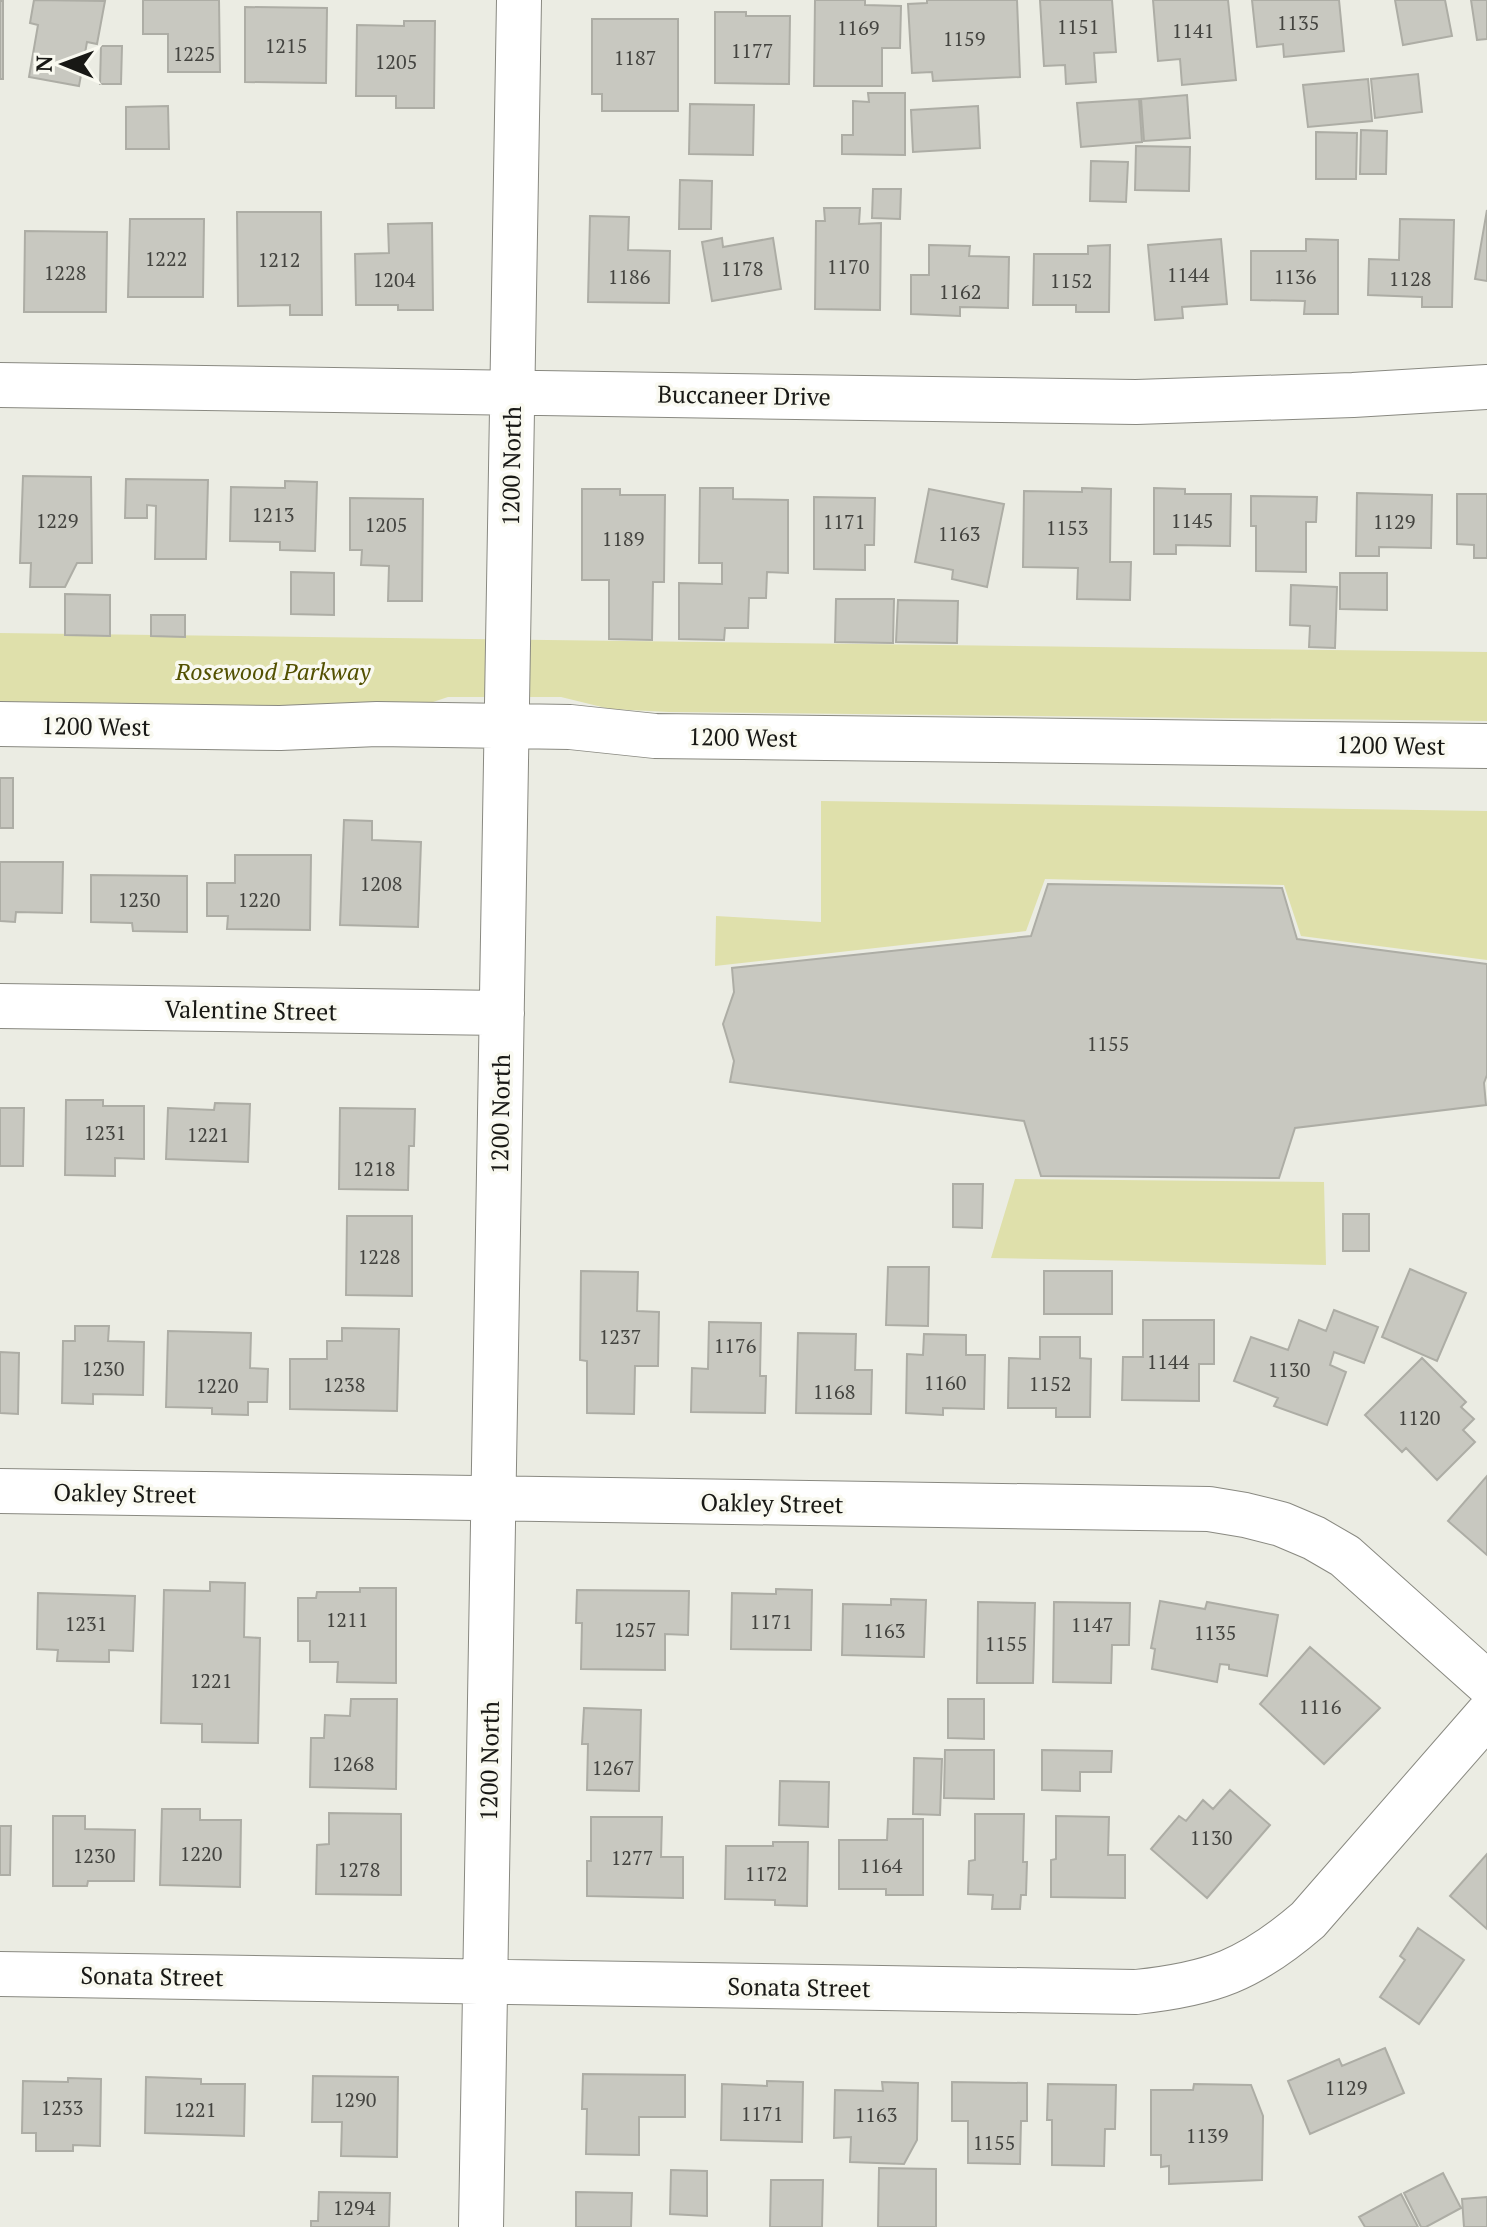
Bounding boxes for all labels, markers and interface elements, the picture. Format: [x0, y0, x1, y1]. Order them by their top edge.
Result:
house number: 1135 [1277, 9, 1319, 36]
house number: 1151 [1057, 13, 1099, 40]
house number: 1169 [837, 14, 879, 41]
house number: 1141 [1172, 17, 1214, 44]
north arrow [24, 24, 104, 104]
house number: 1159 [943, 25, 985, 52]
house number: 1215 [265, 32, 307, 59]
house number: 1177 [731, 37, 773, 64]
house number: 1225 [173, 40, 215, 67]
house number: 1187 [614, 44, 656, 71]
house number: 1205 [375, 48, 417, 75]
text: N [29, 55, 58, 72]
house number: 1222 [145, 245, 187, 272]
house number: 1212 [258, 246, 300, 273]
house number: 1170 [827, 253, 869, 280]
house number: 1178 [721, 255, 763, 282]
house number: 1228 [44, 259, 86, 286]
house number: 1144 [1167, 261, 1210, 288]
house number: 1186 [608, 263, 651, 290]
house number: 1136 [1274, 263, 1317, 290]
house number: 1128 [1389, 265, 1431, 292]
house number: 1204 [373, 266, 416, 293]
house number: 1152 [1050, 267, 1092, 294]
house number: 1162 [939, 278, 981, 305]
street label: Buccaneer Drive [657, 377, 831, 413]
street label: 1200 North [494, 406, 528, 526]
house number: 1213 [252, 501, 294, 528]
house number: 1229 [36, 507, 78, 534]
house number: 1145 [1171, 507, 1213, 534]
house number: 1171 [823, 508, 865, 535]
house number: 1129 [1373, 508, 1415, 535]
house number: 1205 [365, 511, 407, 538]
house number: 1153 [1046, 514, 1088, 541]
house number: 1163 [938, 520, 980, 547]
house number: 1189 [602, 525, 644, 552]
park label: Rosewood Parkway [175, 655, 372, 687]
street label: 1200 West [41, 709, 151, 743]
street label: 1200 West [688, 720, 798, 754]
street label: 1200 West [1336, 728, 1446, 762]
house number: 1208 [360, 870, 402, 897]
house number: 1230 [118, 886, 160, 913]
house number: 1220 [238, 886, 280, 913]
street label: Valentine Street [164, 992, 338, 1028]
house number: 1155 [1087, 1030, 1129, 1057]
street label: 1200 North [483, 1054, 517, 1174]
house number: 1231 [84, 1119, 126, 1146]
house number: 1221 [187, 1121, 229, 1148]
house number: 1218 [353, 1155, 395, 1182]
house number: 1228 [358, 1243, 400, 1270]
house number: 1237 [599, 1323, 641, 1350]
house number: 1176 [714, 1332, 757, 1359]
house number: 1144 [1147, 1348, 1190, 1375]
house number: 1230 [82, 1355, 124, 1382]
house number: 1130 [1268, 1356, 1310, 1383]
house number: 1160 [924, 1369, 966, 1396]
house number: 1152 [1029, 1370, 1071, 1397]
house number: 1238 [323, 1371, 365, 1398]
house number: 1220 [196, 1372, 238, 1399]
house number: 1168 [813, 1378, 855, 1405]
house number: 1120 [1398, 1404, 1440, 1431]
street label: Oakley Street [53, 1476, 197, 1510]
street label: Oakley Street [700, 1486, 844, 1520]
house number: 1211 [326, 1606, 368, 1633]
house number: 1171 [750, 1608, 792, 1635]
house number: 1231 [65, 1610, 107, 1637]
house number: 1147 [1071, 1611, 1113, 1638]
house number: 1257 [614, 1616, 656, 1643]
house number: 1163 [863, 1617, 905, 1644]
house number: 1135 [1194, 1619, 1236, 1646]
house number: 1155 [985, 1630, 1027, 1657]
house number: 1221 [190, 1667, 232, 1694]
house number: 1116 [1299, 1693, 1342, 1720]
street label: 1200 North [472, 1701, 506, 1821]
house number: 1268 [332, 1750, 374, 1777]
house number: 1267 [592, 1754, 634, 1781]
house number: 1130 [1190, 1824, 1232, 1851]
house number: 1220 [180, 1840, 222, 1867]
house number: 1230 [73, 1842, 115, 1869]
house number: 1277 [611, 1844, 653, 1871]
house number: 1164 [860, 1852, 903, 1879]
house number: 1278 [338, 1856, 380, 1883]
house number: 1172 [745, 1860, 787, 1887]
street label: Sonata Street [80, 1959, 224, 1993]
street label: Sonata Street [727, 1970, 871, 2004]
house number: 1129 [1325, 2074, 1367, 2101]
house number: 1290 [334, 2086, 376, 2113]
house number: 1233 [41, 2094, 83, 2121]
house number: 1221 [174, 2096, 216, 2123]
house number: 1171 [741, 2100, 783, 2127]
house number: 1163 [855, 2101, 897, 2128]
house number: 1139 [1186, 2122, 1228, 2149]
house number: 1155 [973, 2129, 1015, 2156]
house number: 1294 [333, 2194, 376, 2221]

